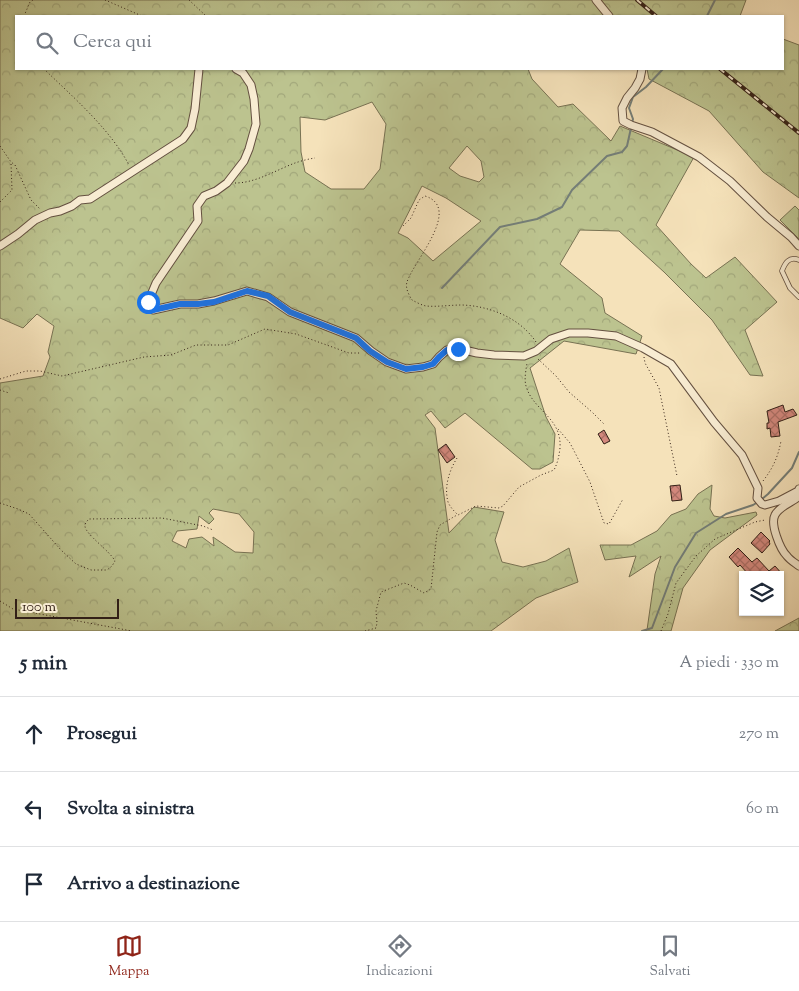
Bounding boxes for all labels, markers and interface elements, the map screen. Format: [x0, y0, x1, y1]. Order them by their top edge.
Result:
search box [15, 15, 784, 70]
icon: search [33, 29, 61, 57]
text: Cerca qui [73, 29, 152, 56]
route start [137, 291, 160, 314]
route end [447, 338, 470, 361]
map controls [739, 571, 784, 616]
button: layers [739, 571, 784, 616]
scale bar [15, 596, 119, 619]
text: 100 m [22, 598, 56, 618]
text: 5 min [20, 649, 67, 679]
text: A piedi · 330 m [679, 652, 779, 675]
icon: ahead [20, 720, 48, 748]
text: Prosegui [67, 721, 137, 748]
text: 270 m [739, 723, 779, 746]
icon: left [20, 795, 48, 823]
text: Svolta a sinistra [67, 796, 195, 823]
text: 60 m [746, 798, 779, 821]
icon: arrive [20, 870, 48, 898]
text: Arrivo a destinazione [67, 871, 240, 898]
tab: Mappa [108, 932, 149, 982]
tab: Indicazioni [366, 932, 433, 982]
tab: Salvati [650, 932, 691, 982]

